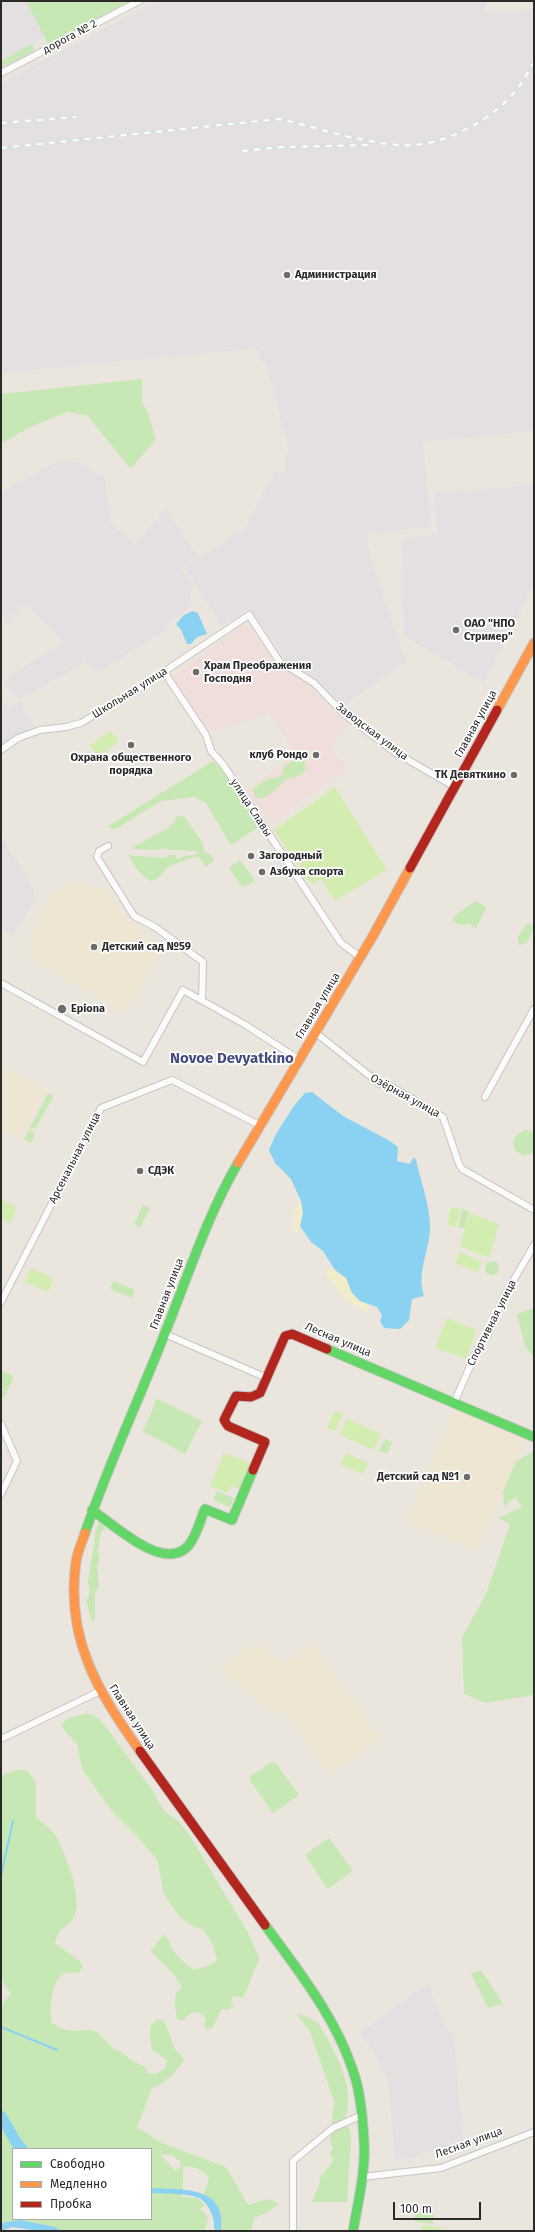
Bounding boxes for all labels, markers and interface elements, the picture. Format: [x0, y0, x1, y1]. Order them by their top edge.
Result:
street label: дорога № 2 [41, 17, 99, 57]
place label: Администрация [295, 268, 377, 282]
marker: Администрация [282, 270, 292, 280]
place label: ОАО "НПО Стример" [464, 617, 515, 643]
marker: ОАО "НПО Стример" [451, 625, 461, 635]
place label: Храм Преображения Господня [204, 659, 311, 685]
street label: Школьная улица [90, 665, 170, 721]
marker: Храм Преображения Господня [191, 667, 201, 677]
street label: Главная улица [452, 688, 500, 760]
street label: Заводская улица [333, 701, 411, 763]
marker: Охрана общественного порядка [126, 740, 136, 750]
place label: клуб Рондо [249, 748, 308, 762]
marker: клуб Рондо [311, 750, 321, 760]
place label: Охрана общественного порядка [71, 751, 191, 777]
place label: ТК Девяткино [435, 768, 506, 782]
marker: ТК Девяткино [509, 770, 519, 780]
street label: улица Славы [227, 777, 275, 839]
place label: Загородный [259, 849, 322, 863]
marker: Загородный [246, 851, 256, 861]
place label: Азбука спорта [270, 865, 344, 879]
marker: Азбука спорта [257, 867, 267, 877]
place label: Детский сад №59 [102, 940, 191, 954]
marker: Детский сад №59 [89, 942, 99, 952]
street label: Главная улица [293, 970, 343, 1042]
place label: Epiona [71, 1002, 105, 1016]
marker: Epiona [56, 1003, 68, 1015]
district label: Novoe Devyatkino [170, 1050, 294, 1068]
street label: Озёрная улица [368, 1071, 442, 1121]
street label: Арсенальная улица [46, 1110, 104, 1206]
place label: СДЭК [148, 1164, 174, 1178]
marker: СДЭК [135, 1166, 145, 1176]
street label: Главная улица [147, 1257, 187, 1331]
street label: Спортивная улица [465, 1278, 519, 1368]
street label: Лесная улица [303, 1320, 373, 1360]
place label: Детский сад №1 [377, 1470, 459, 1484]
marker: Детский сад №1 [462, 1472, 472, 1482]
street label: Главная улица [106, 1682, 158, 1752]
street label: Лесная улица [434, 2125, 504, 2161]
legend [12, 2148, 152, 2220]
text: Свободно [50, 2157, 105, 2171]
text: Медленно [50, 2177, 107, 2191]
scale bar [395, 2194, 483, 2220]
text: Пробка [50, 2197, 92, 2211]
text: 100 m [400, 2202, 432, 2216]

